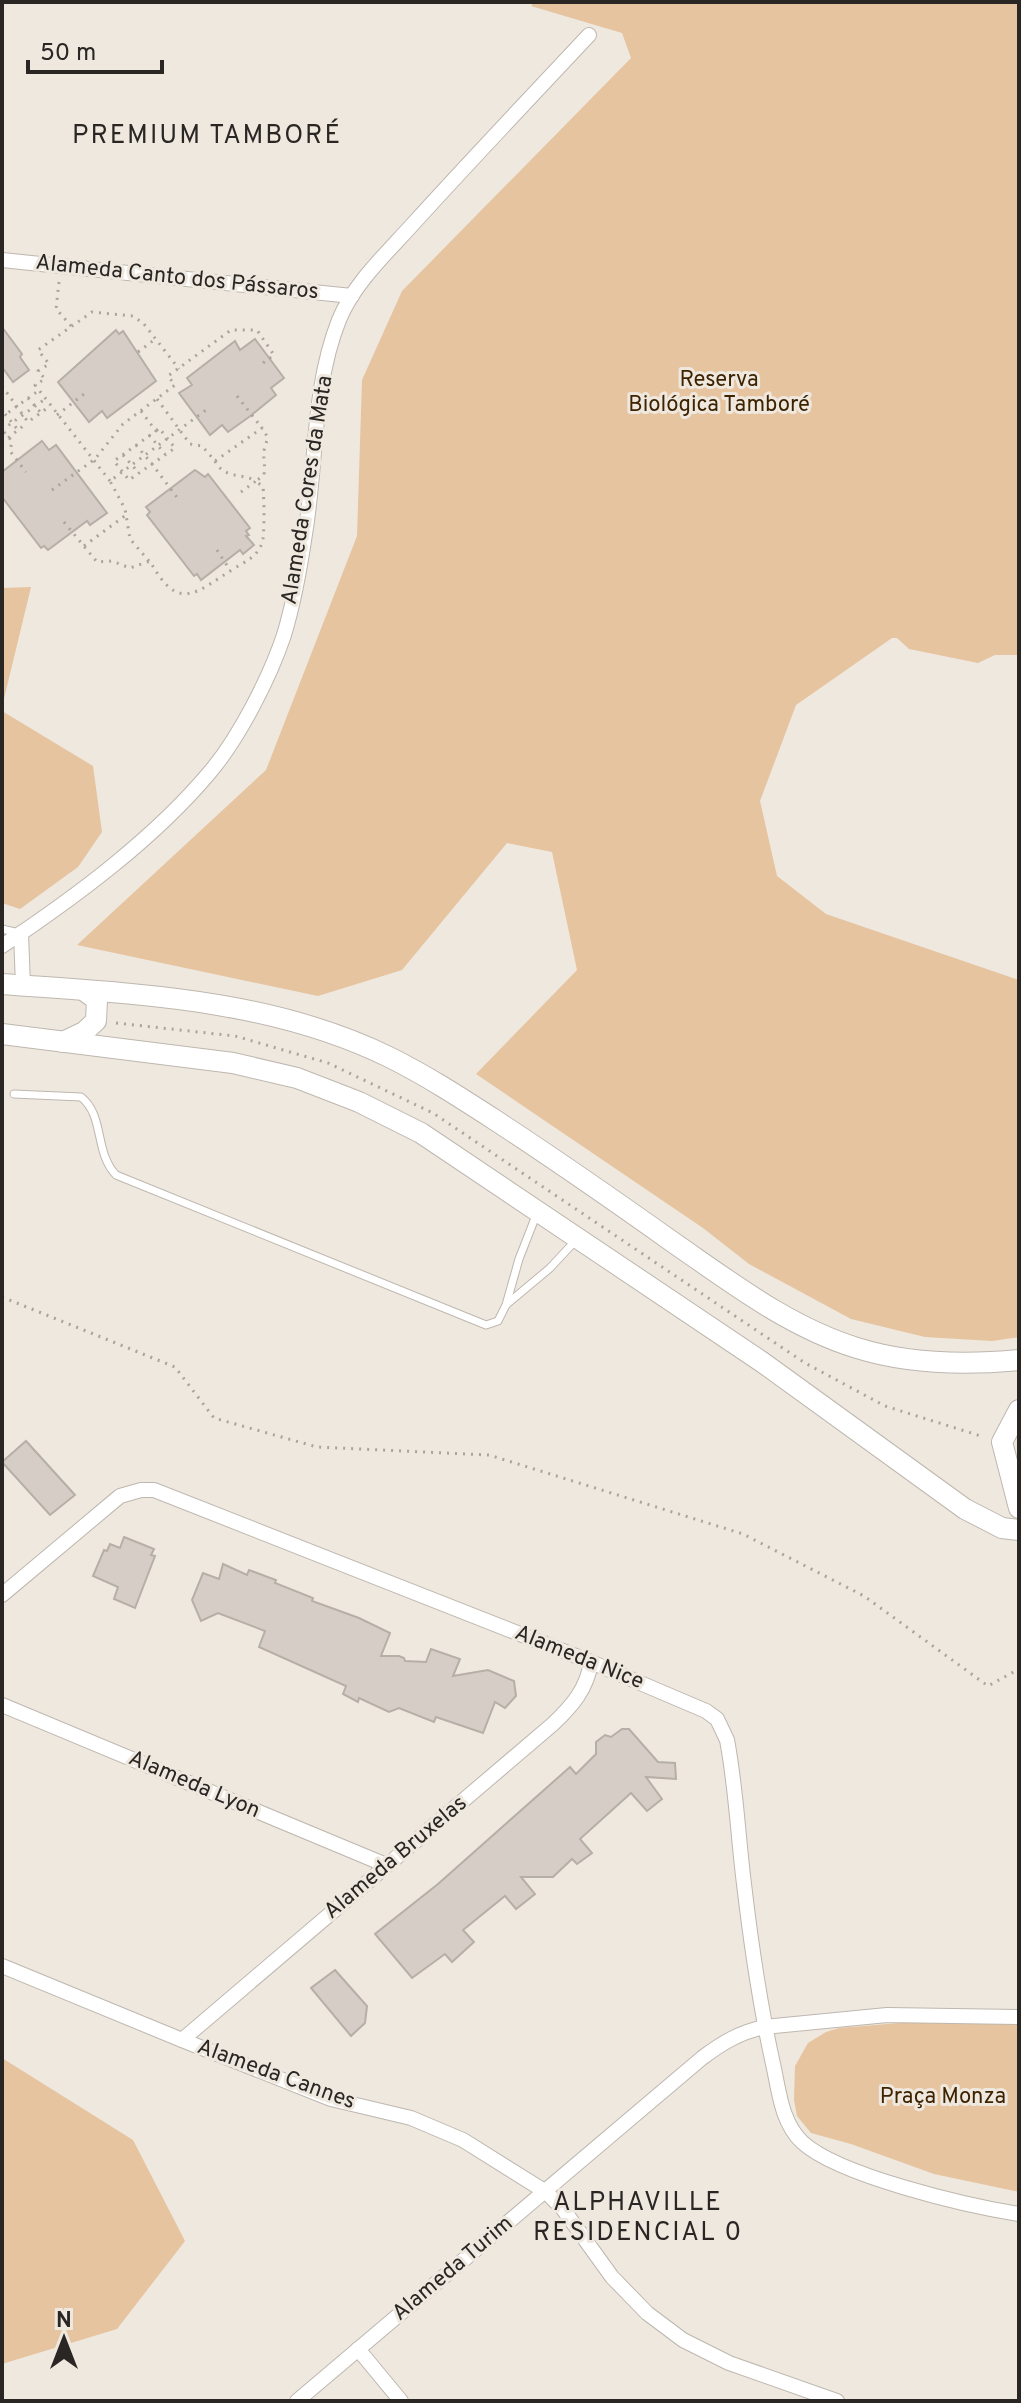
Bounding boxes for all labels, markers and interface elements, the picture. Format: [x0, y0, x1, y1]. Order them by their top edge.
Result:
scale bar [28, 24, 162, 74]
text: 50 m [40, 39, 96, 69]
district label: PREMIUM TAMBORÉ [72, 118, 342, 153]
street label: Alameda Canto dos Pássaros [34, 250, 320, 306]
park label: Reserva Biológica Tamboré [628, 367, 810, 419]
street label: Alameda Cores da Mata [277, 374, 339, 606]
street label: Alameda Nice [510, 1620, 648, 1696]
street label: Alameda Lyon [124, 1745, 264, 1825]
street label: Alameda Bruxelas [319, 1790, 473, 1926]
street label: Alameda Cannes [193, 2034, 359, 2116]
park label: Praça Monza [880, 2084, 1006, 2111]
district label: ALPHAVILLE RESIDENCIAL 0 [533, 2187, 743, 2250]
street label: Alameda Turim [387, 2211, 519, 2327]
north arrow [24, 2299, 104, 2379]
text: N [56, 2308, 72, 2335]

